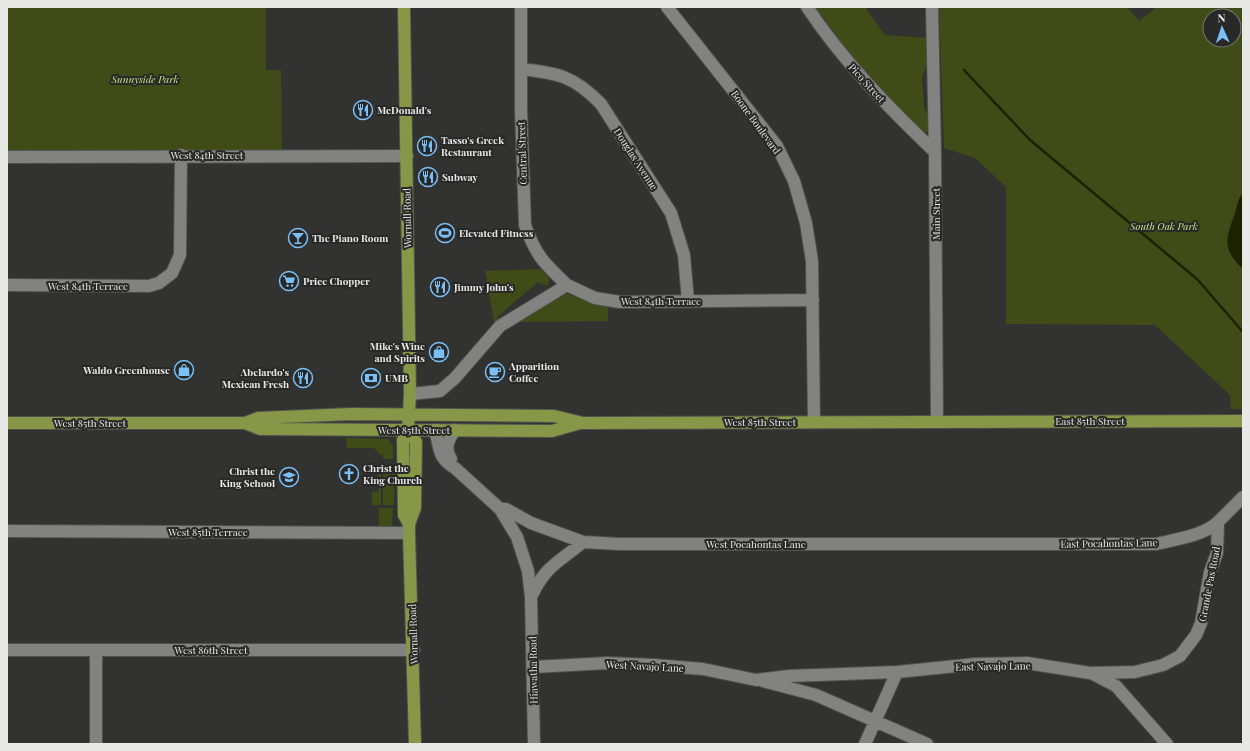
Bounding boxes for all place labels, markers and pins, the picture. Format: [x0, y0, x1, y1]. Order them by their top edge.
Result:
restaurant icon: McDonald's [352, 99, 374, 121]
place label: McDonald's [377, 103, 432, 117]
place label: Tasso's Greek Restaurant [441, 133, 504, 159]
restaurant icon: Tasso's Greek Restaurant [416, 135, 438, 157]
restaurant icon: Subway [417, 166, 439, 188]
place label: Subway [442, 170, 478, 184]
sports icon: Elevated Fitness [434, 222, 456, 244]
place label: Elevated Fitness [459, 226, 534, 240]
bar icon: The Piano Room [287, 227, 309, 249]
place label: The Piano Room [312, 231, 388, 245]
supermarket icon: Price Chopper [278, 270, 300, 292]
place label: Price Chopper [303, 274, 370, 288]
restaurant icon: Jimmy John's [429, 276, 451, 298]
place label: Jimmy John's [453, 280, 514, 294]
place label: Mike's Wine and Spirits [370, 339, 425, 365]
shop icon: Mike's Wine and Spirits [428, 341, 450, 363]
shop icon: Waldo Greenhouse [173, 359, 195, 381]
place label: Apparition Coffee [508, 359, 560, 385]
cafe icon: Apparition Coffee [484, 361, 506, 383]
place label: Waldo Greenhouse [82, 363, 170, 377]
place label: Abelardo's Mexican Fresh [222, 365, 289, 391]
restaurant icon: Abelardo's Mexican Fresh [292, 367, 314, 389]
bank icon: UMB [360, 367, 382, 389]
place label: UMB [385, 371, 408, 385]
place label: Christ the King Church [363, 461, 422, 487]
church icon: Christ the King Church [338, 463, 360, 485]
place label: Christ the King School [220, 464, 275, 490]
school or university icon: Christ the King School [278, 466, 300, 488]

